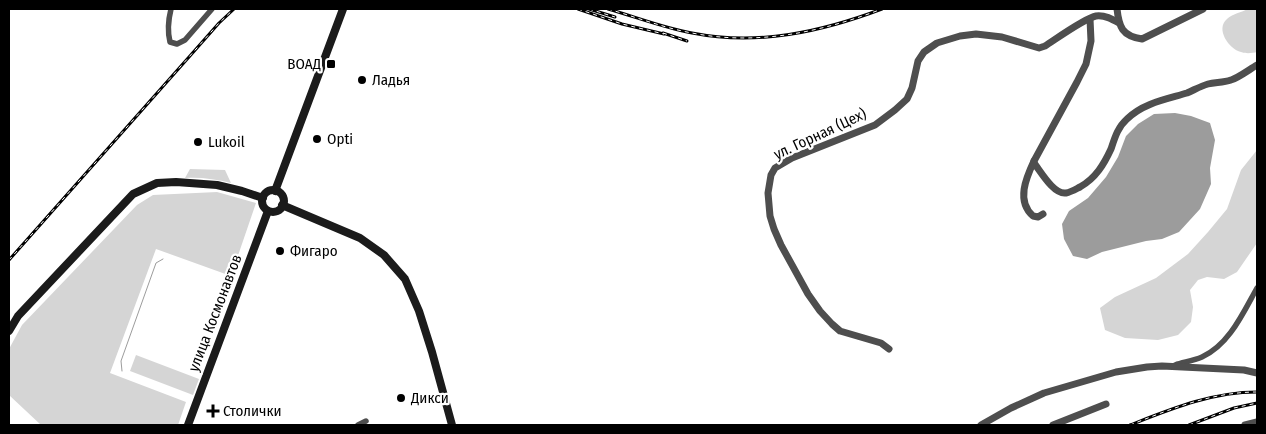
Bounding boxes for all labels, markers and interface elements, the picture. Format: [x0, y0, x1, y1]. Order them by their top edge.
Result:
place label: ВОАД [287, 55, 321, 73]
marker: ВОАД [325, 58, 337, 70]
place label: Ладья [372, 71, 410, 89]
marker: Ладья [356, 74, 368, 86]
street label: ул. Горная (Цех) [771, 105, 869, 163]
place label: Opti [327, 130, 353, 148]
place label: Lukoil [208, 133, 245, 151]
marker: Opti [311, 133, 323, 145]
marker: Lukoil [192, 136, 204, 148]
place label: Фигаро [290, 242, 338, 260]
marker: Фигаро [274, 245, 286, 257]
street label: улица Космонавтов [184, 252, 246, 374]
place label: Дикси [410, 389, 449, 407]
marker: Дикси [395, 392, 407, 404]
place label: Столички [223, 402, 282, 420]
marker: Столички [207, 405, 219, 417]

